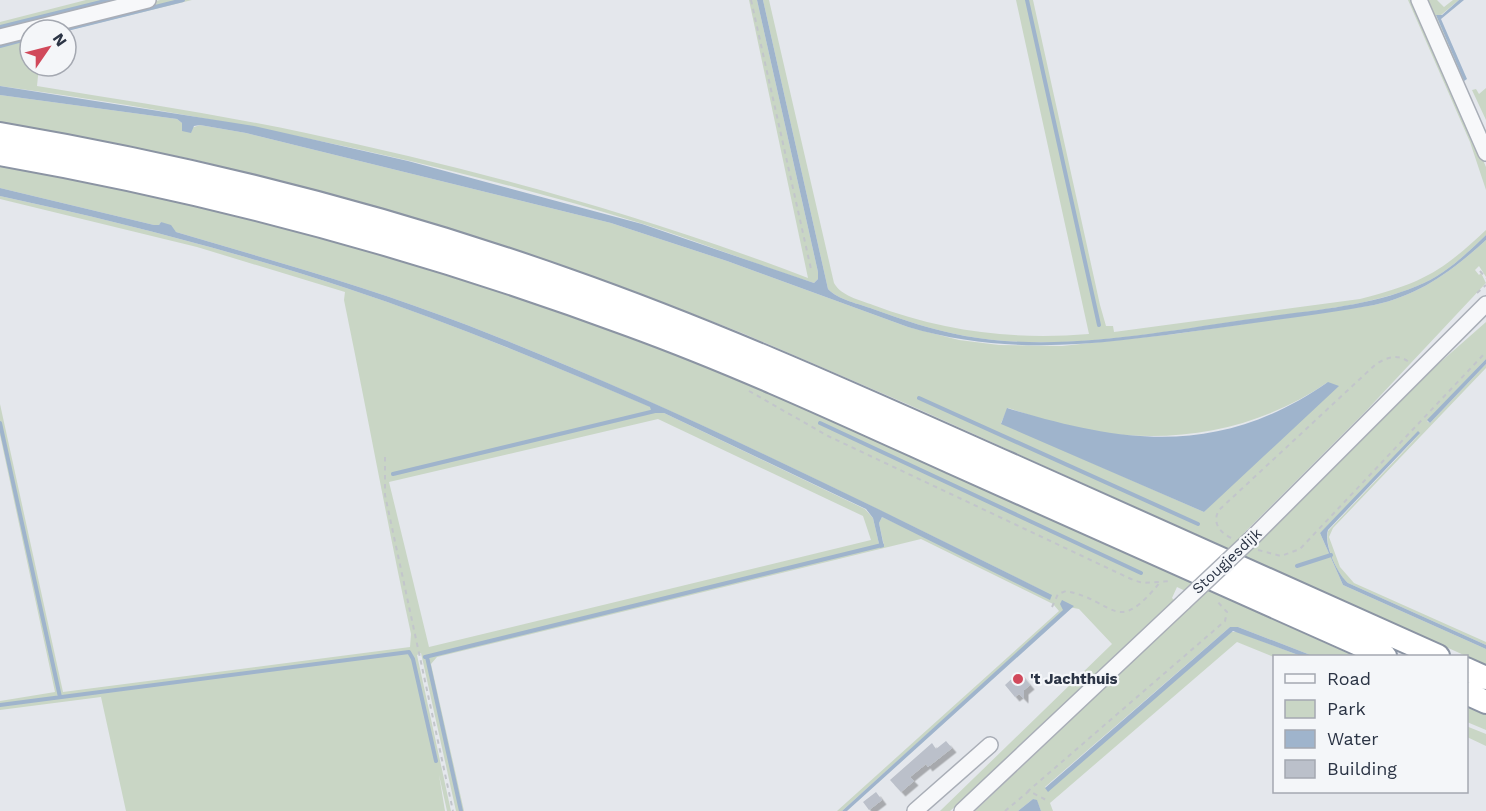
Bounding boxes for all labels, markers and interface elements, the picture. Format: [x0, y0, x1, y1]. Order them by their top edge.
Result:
north arrow [18, 18, 78, 78]
text: N [49, 29, 71, 50]
street label: Stougjesdijk [1188, 524, 1266, 598]
legend [1273, 655, 1468, 793]
text: Road [1327, 668, 1371, 689]
place label: 't Jachthuis [1030, 670, 1118, 688]
marker: 't Jachthuis [1011, 672, 1025, 686]
text: Park [1327, 698, 1366, 719]
text: Water [1327, 728, 1379, 749]
text: Building [1327, 758, 1397, 779]

